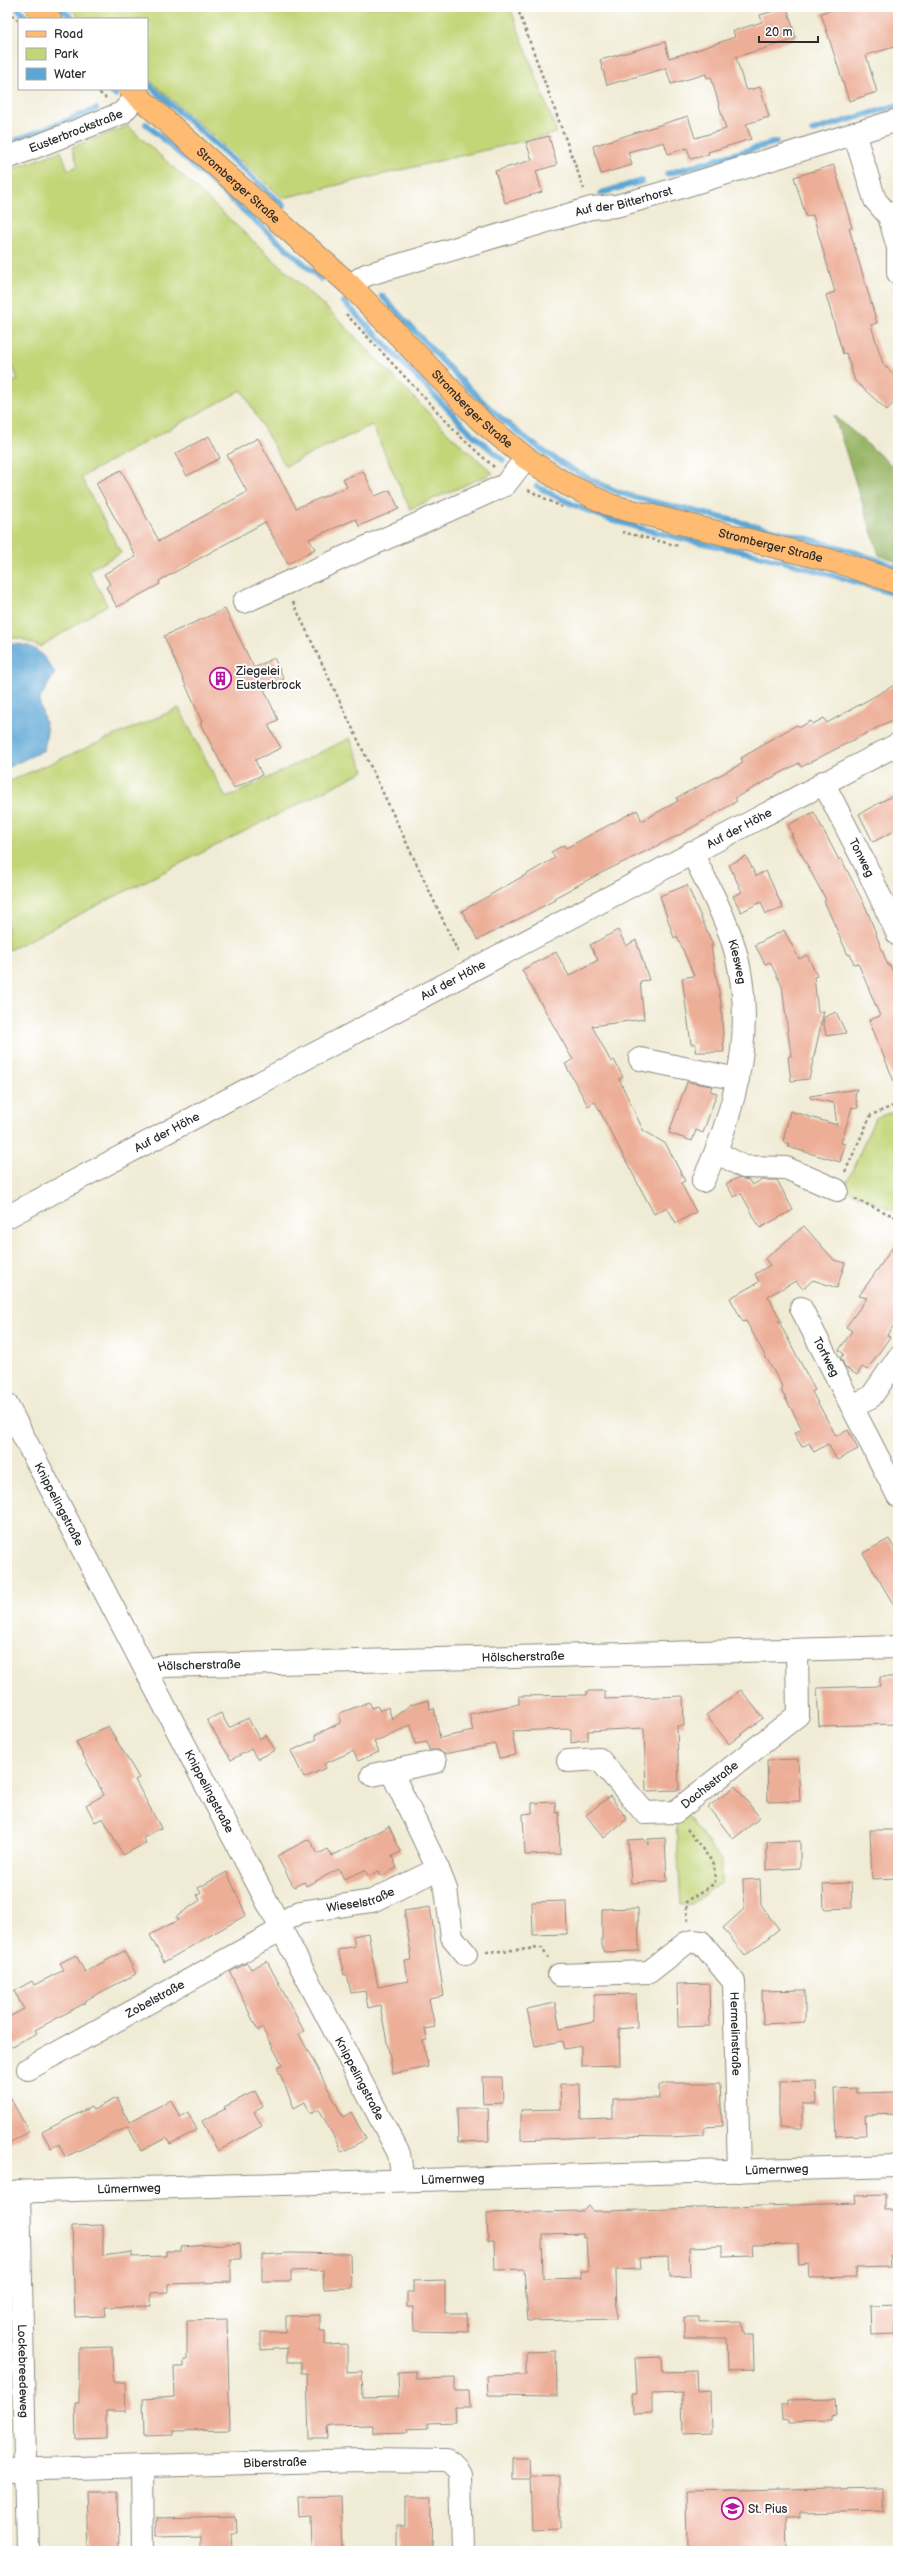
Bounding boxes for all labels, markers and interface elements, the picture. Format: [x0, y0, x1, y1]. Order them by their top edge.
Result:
legend [18, 18, 148, 90]
scale bar [759, 18, 818, 44]
text: 20 m [765, 25, 792, 40]
text: Road [54, 27, 83, 42]
text: Park [54, 47, 78, 62]
text: Water [54, 67, 86, 82]
street label: Eusterbrockstraße [27, 106, 125, 156]
street label: Stromberger Straße [193, 144, 283, 227]
street label: Auf der Bitterhorst [573, 183, 674, 220]
street label: Stromberger Straße [428, 367, 516, 452]
street label: Stromberger Straße [717, 525, 824, 566]
place label: Ziegelei Eusterbrock [235, 664, 301, 693]
building icon: Ziegelei Eusterbrock [208, 665, 234, 691]
street label: Auf der Höhe [704, 805, 774, 852]
street label: Tonweg [846, 836, 878, 880]
street label: Kiesweg [725, 937, 749, 985]
street label: Auf der Höhe [418, 957, 488, 1004]
street label: Auf der Höhe [132, 1109, 202, 1156]
street label: Torfweg [810, 1334, 843, 1379]
street label: Knippelingstraße [31, 1460, 87, 1548]
street label: Hölscherstraße [481, 1648, 565, 1665]
street label: Hölscherstraße [156, 1656, 241, 1675]
street label: Knippelingstraße [181, 1747, 237, 1836]
street label: Dachsstraße [678, 1758, 741, 1812]
street label: Wieselstraße [325, 1884, 397, 1915]
street label: Zobelstraße [122, 1977, 187, 2022]
street label: Hermelinstraße [727, 1992, 744, 2076]
street label: Knippelingstraße [331, 2034, 387, 2123]
street label: Lümernweg [745, 2161, 809, 2178]
street label: Lümernweg [421, 2171, 485, 2187]
street label: Lümernweg [97, 2180, 161, 2197]
street label: Lockebreedeweg [14, 2324, 32, 2418]
street label: Biberstraße [243, 2454, 307, 2471]
school or university icon: St. Pius [720, 2496, 746, 2522]
place label: St. Pius [748, 2502, 788, 2517]

